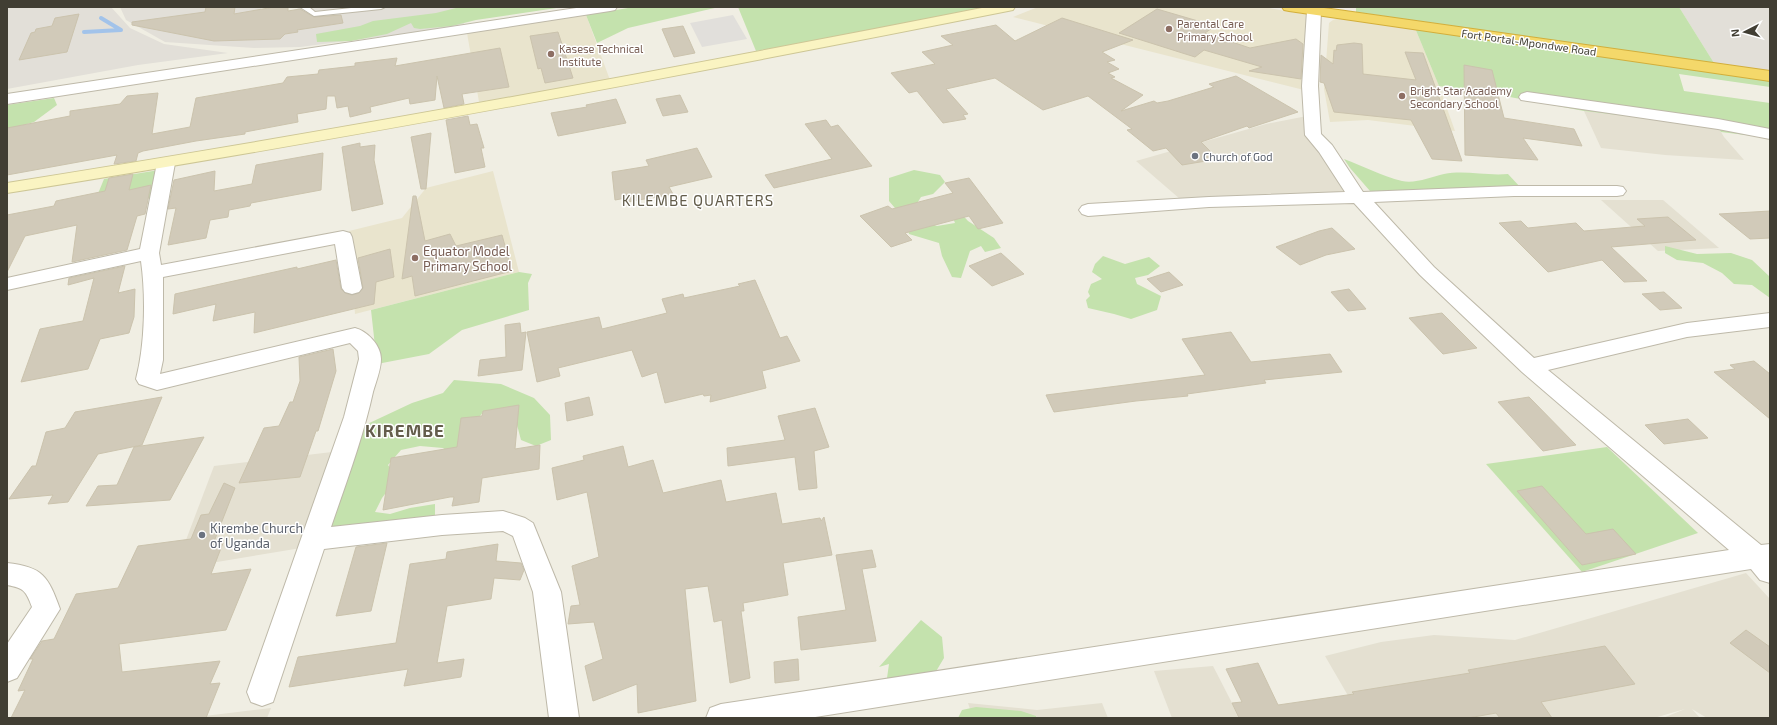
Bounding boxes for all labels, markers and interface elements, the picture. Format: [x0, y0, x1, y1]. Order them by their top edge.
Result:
north arrow [1725, 12, 1765, 52]
place label: Parental Care Primary School [1177, 17, 1253, 43]
marker: Parental Care Primary School [1164, 24, 1174, 34]
street label: Fort Portal-Mpondwe Road [1461, 26, 1597, 58]
text: N [1728, 28, 1741, 38]
place label: Kasese Technical Institute [559, 42, 644, 68]
marker: Kasese Technical Institute [546, 49, 556, 59]
place label: Bright Star Academy Secondary School [1410, 84, 1512, 110]
marker: Bright Star Academy Secondary School [1397, 91, 1407, 101]
place label: Church of God [1203, 150, 1273, 163]
marker: Church of God [1190, 151, 1200, 161]
district label: KILEMBE QUARTERS [622, 191, 774, 210]
place label: Equator Model Primary School [423, 243, 512, 274]
marker: Equator Model Primary School [410, 253, 420, 263]
district label: KIREMBE [365, 420, 445, 440]
place label: Kirembe Church of Uganda [210, 520, 303, 551]
marker: Kirembe Church of Uganda [197, 530, 207, 540]

